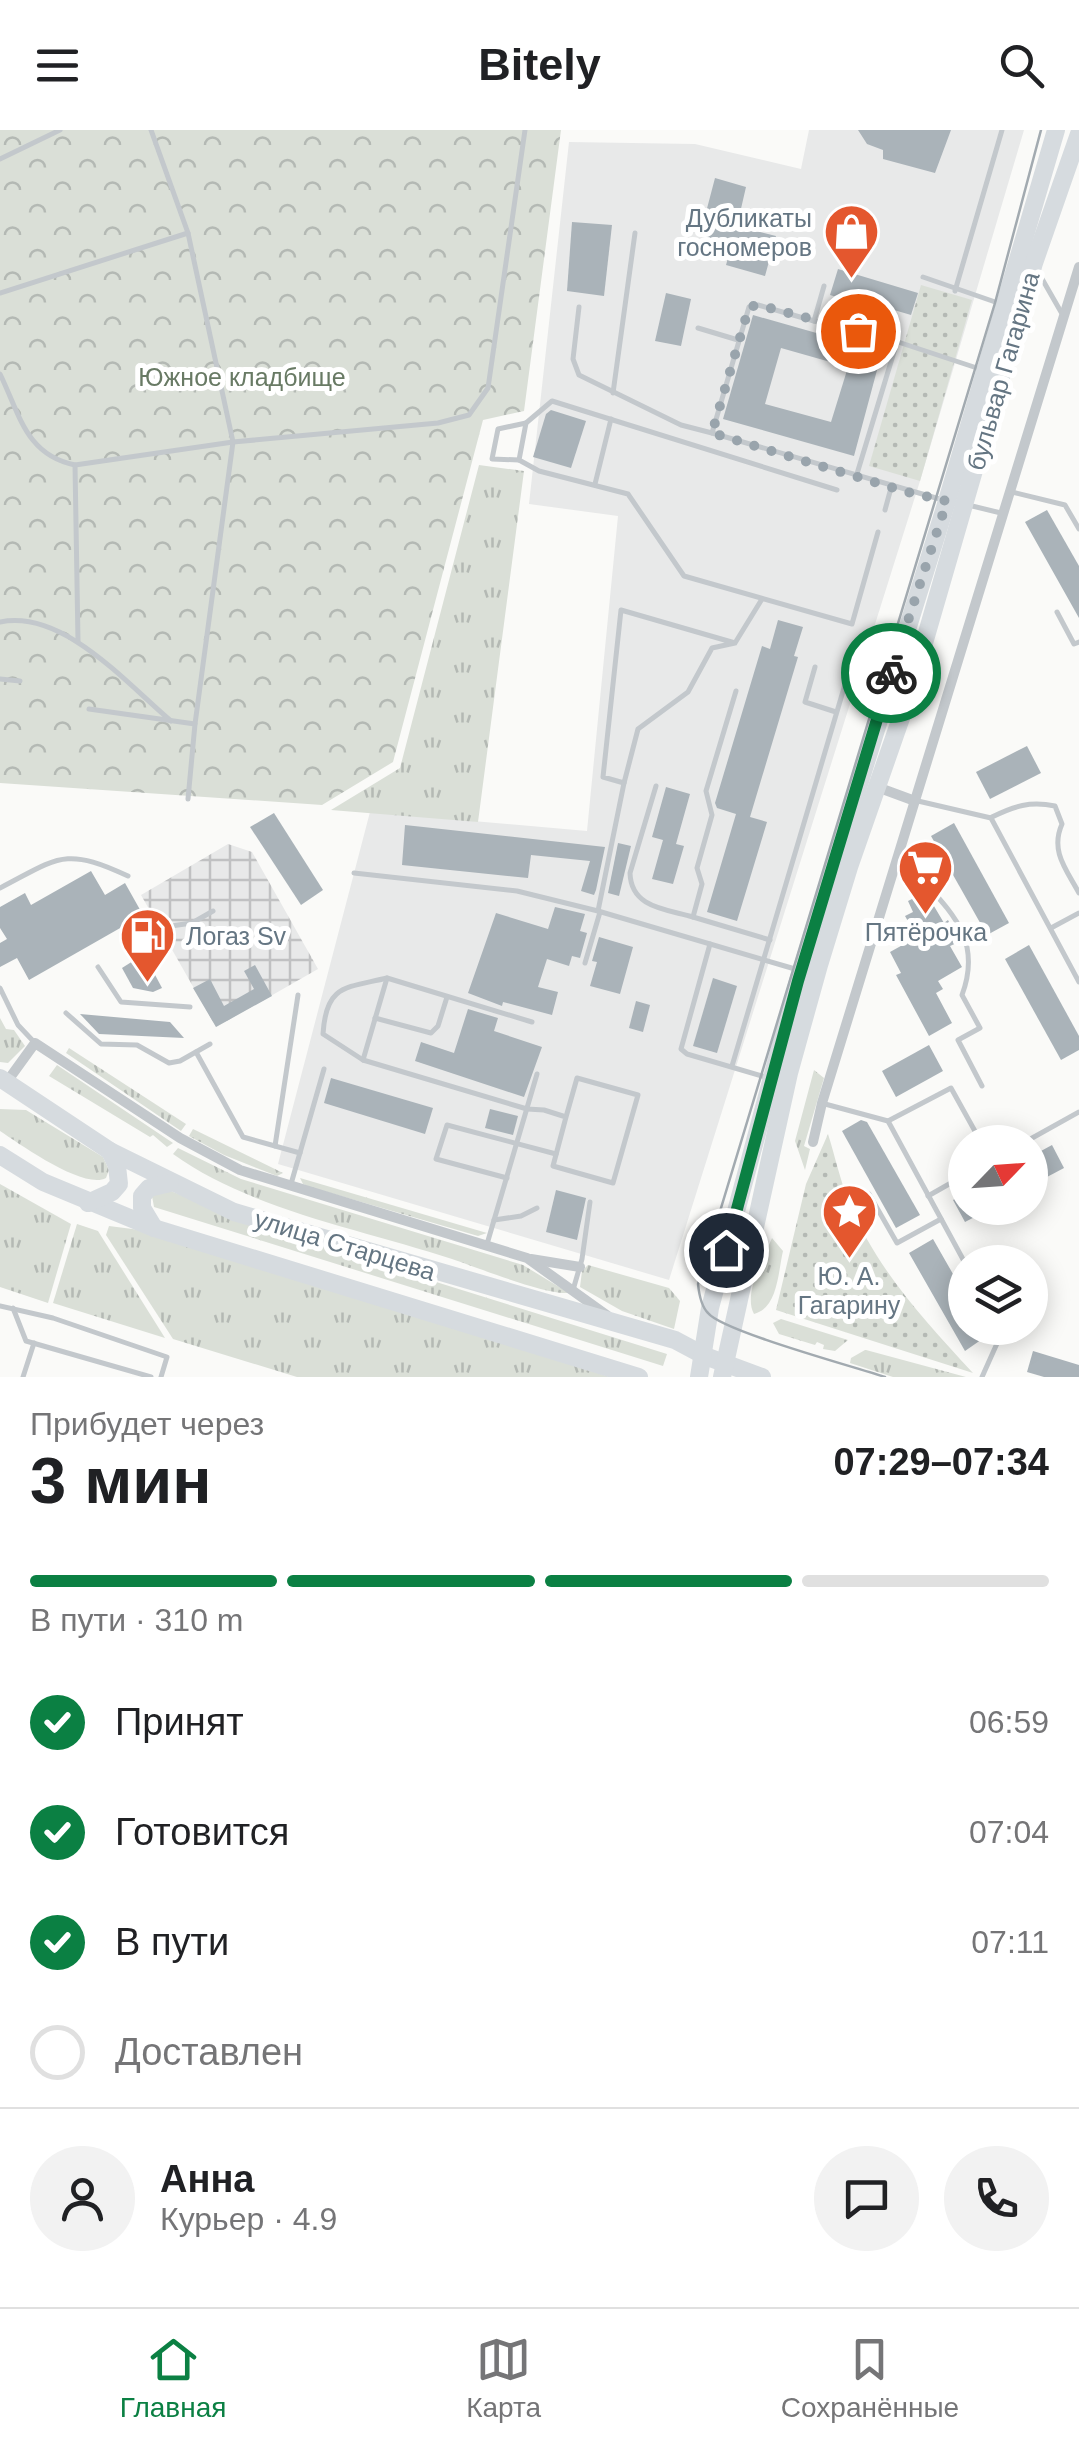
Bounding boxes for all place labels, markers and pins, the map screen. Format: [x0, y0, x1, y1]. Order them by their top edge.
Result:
shop icon: Дубликаты госномеров [821, 202, 881, 281]
place label: Дубликаты госномеров [677, 204, 812, 261]
pin [816, 289, 901, 374]
supermarket icon: Пятёрочка [896, 838, 956, 917]
fuel station icon: Логаз Sv [117, 906, 177, 985]
place label: Пятёрочка [865, 918, 987, 946]
place label: Логаз Sv [186, 922, 287, 950]
place icon: Ю. А. Гагарину [819, 1181, 879, 1260]
pin [684, 1208, 769, 1293]
place label: Ю. А. Гагарину [798, 1262, 901, 1319]

